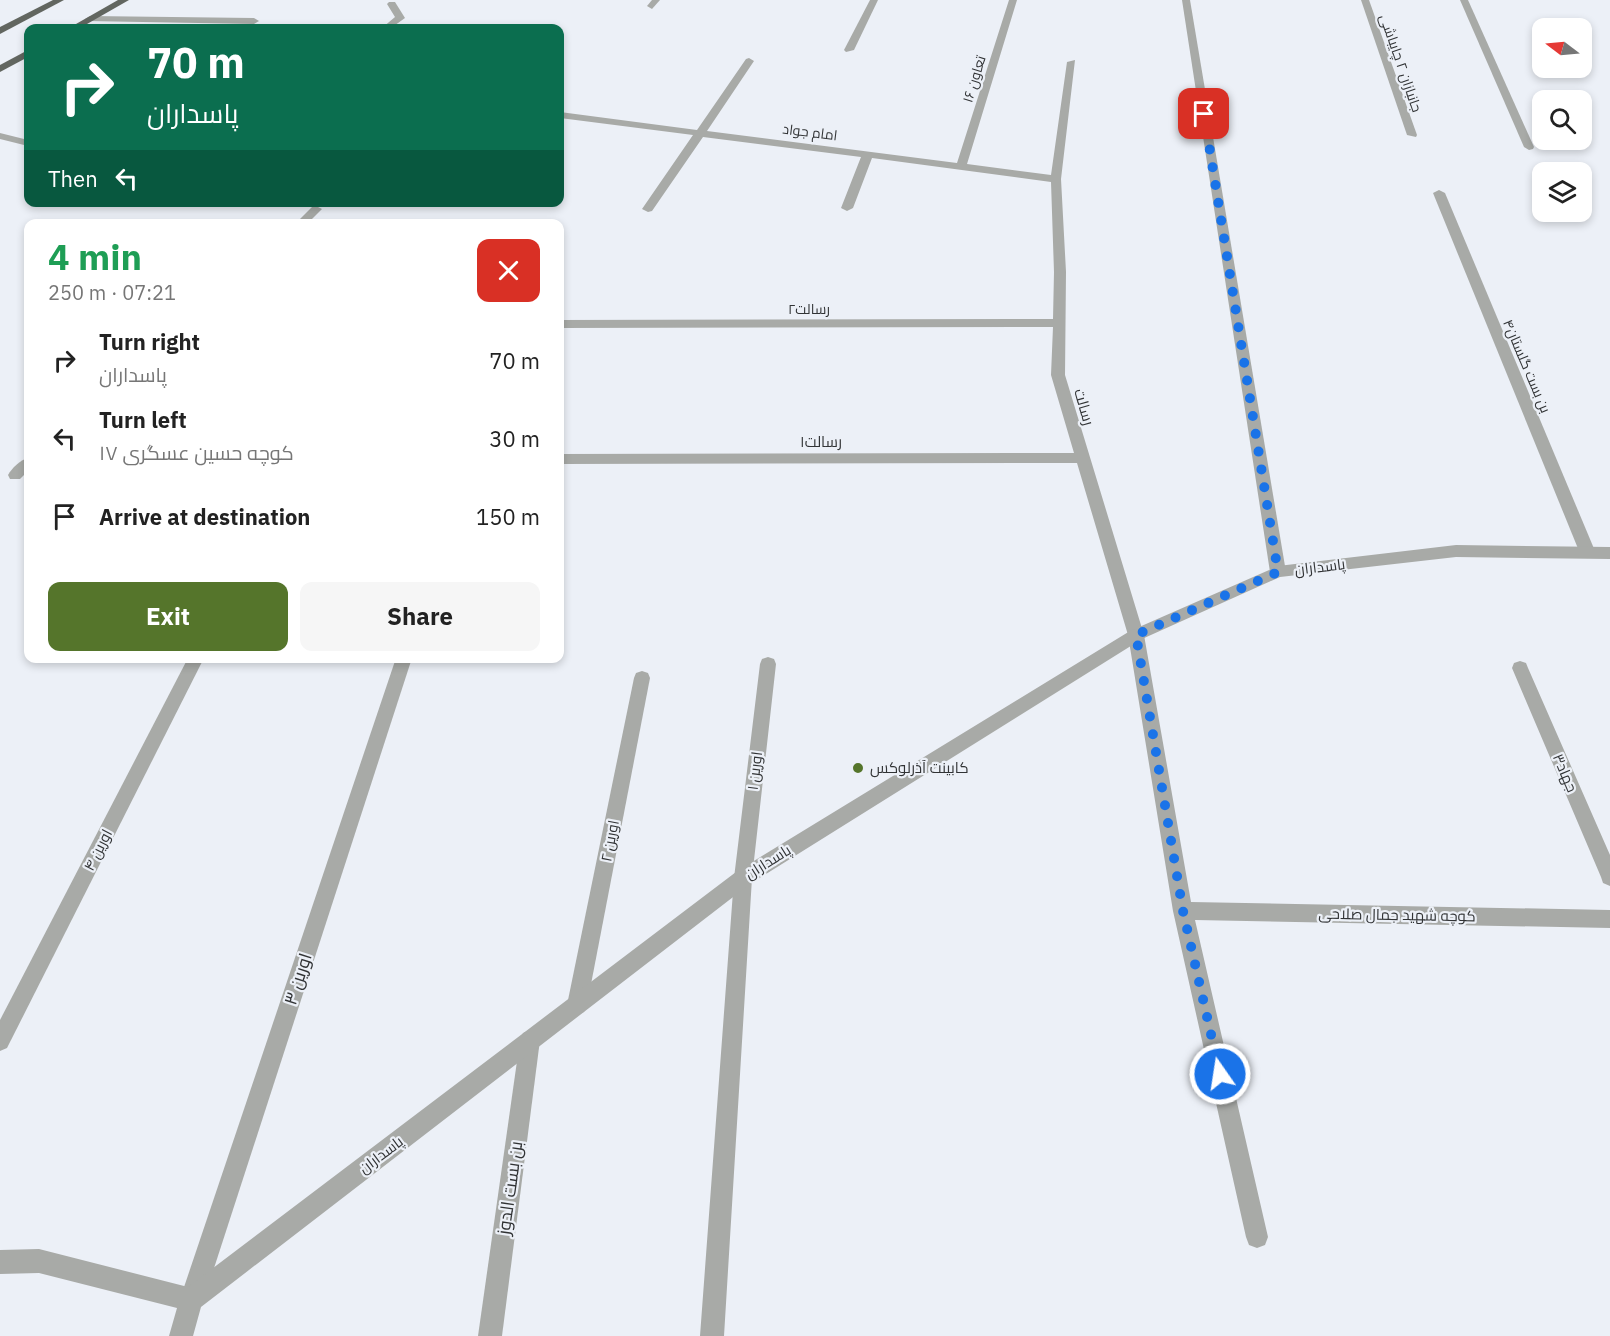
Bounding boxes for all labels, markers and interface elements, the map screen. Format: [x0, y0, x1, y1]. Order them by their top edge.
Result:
street label: جانبازان ۲ چایباشی [1375, 12, 1426, 115]
north arrow [1532, 18, 1592, 78]
map controls [1532, 18, 1592, 222]
text: 70 m [147, 35, 245, 90]
icon: right [48, 48, 126, 126]
street label: تعاون ۱۶ [958, 53, 990, 105]
pin [1178, 88, 1229, 139]
button: search [1532, 90, 1592, 150]
text: پاسداران [147, 95, 239, 130]
icon: arrive [1187, 97, 1220, 130]
street label: امام جواد [781, 120, 839, 145]
icon: left [110, 162, 143, 195]
button: layers [1532, 162, 1592, 222]
text: Then [48, 164, 98, 193]
text: 4 min [48, 233, 142, 280]
button: close [477, 239, 540, 302]
text: 250 m · 07:21 [48, 279, 176, 306]
street label: رسالت۲ [788, 300, 830, 318]
street label: بن بست گلستان۴ [1499, 316, 1555, 416]
text: Turn right [99, 327, 200, 356]
icon: right [48, 344, 81, 377]
text: 70 m [489, 346, 540, 375]
text: پاسداران [99, 361, 167, 388]
street label: رسالت [1070, 386, 1099, 427]
text: Turn left [99, 405, 187, 434]
icon: left [48, 422, 81, 455]
text: 30 m [489, 424, 540, 453]
street label: رسالت۱ [800, 432, 842, 451]
text: کوچه حسین عسگری ۱۷ [99, 439, 294, 466]
icon: arrive [48, 500, 81, 533]
text: Arrive at destination [99, 502, 310, 531]
text: 150 m [476, 502, 540, 531]
street label: پاسداران [1294, 554, 1346, 580]
button: Exit [48, 582, 288, 651]
button: Share [300, 582, 540, 651]
street label: اورین ۱ [743, 751, 767, 791]
street label: جهاد۳ [1548, 751, 1582, 795]
place label: کابینت آذرلوکس [870, 758, 969, 778]
marker: کابینت آذرلوکس [851, 761, 865, 775]
street label: اورین ۲ [596, 818, 624, 864]
street label: اورین ۴ [79, 826, 117, 874]
street label: پاسداران [741, 840, 795, 884]
street label: کوچه شهید جمال صلاحی [1318, 904, 1476, 926]
street label: اورین ۳ [278, 950, 317, 1008]
position arrow [1188, 1042, 1252, 1106]
street label: پاسداران [355, 1132, 407, 1178]
street label: بن بست الدوز [491, 1139, 527, 1237]

